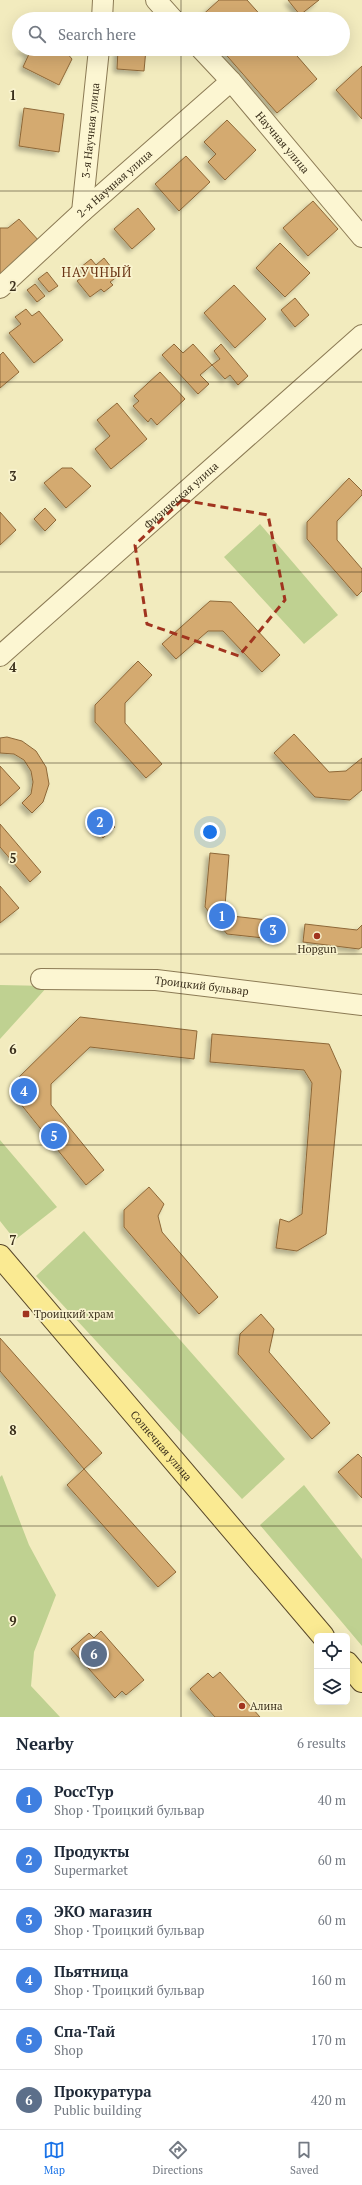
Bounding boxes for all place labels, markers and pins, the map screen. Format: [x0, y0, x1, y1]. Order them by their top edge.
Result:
pin: 2 [87, 807, 113, 837]
pin: 1 [209, 901, 235, 931]
pin: 3 [260, 915, 286, 945]
marker: Hopgun [312, 931, 322, 941]
place label: Hopgun [298, 942, 337, 956]
pin: 4 [11, 1076, 37, 1106]
pin: 5 [41, 1121, 67, 1151]
place label: Троицкий храм [34, 1307, 114, 1321]
marker: Троицкий храм [21, 1309, 31, 1319]
pin: 6 [81, 1639, 107, 1669]
place label: Алина [250, 1699, 283, 1713]
marker: Алина [237, 1701, 247, 1711]

